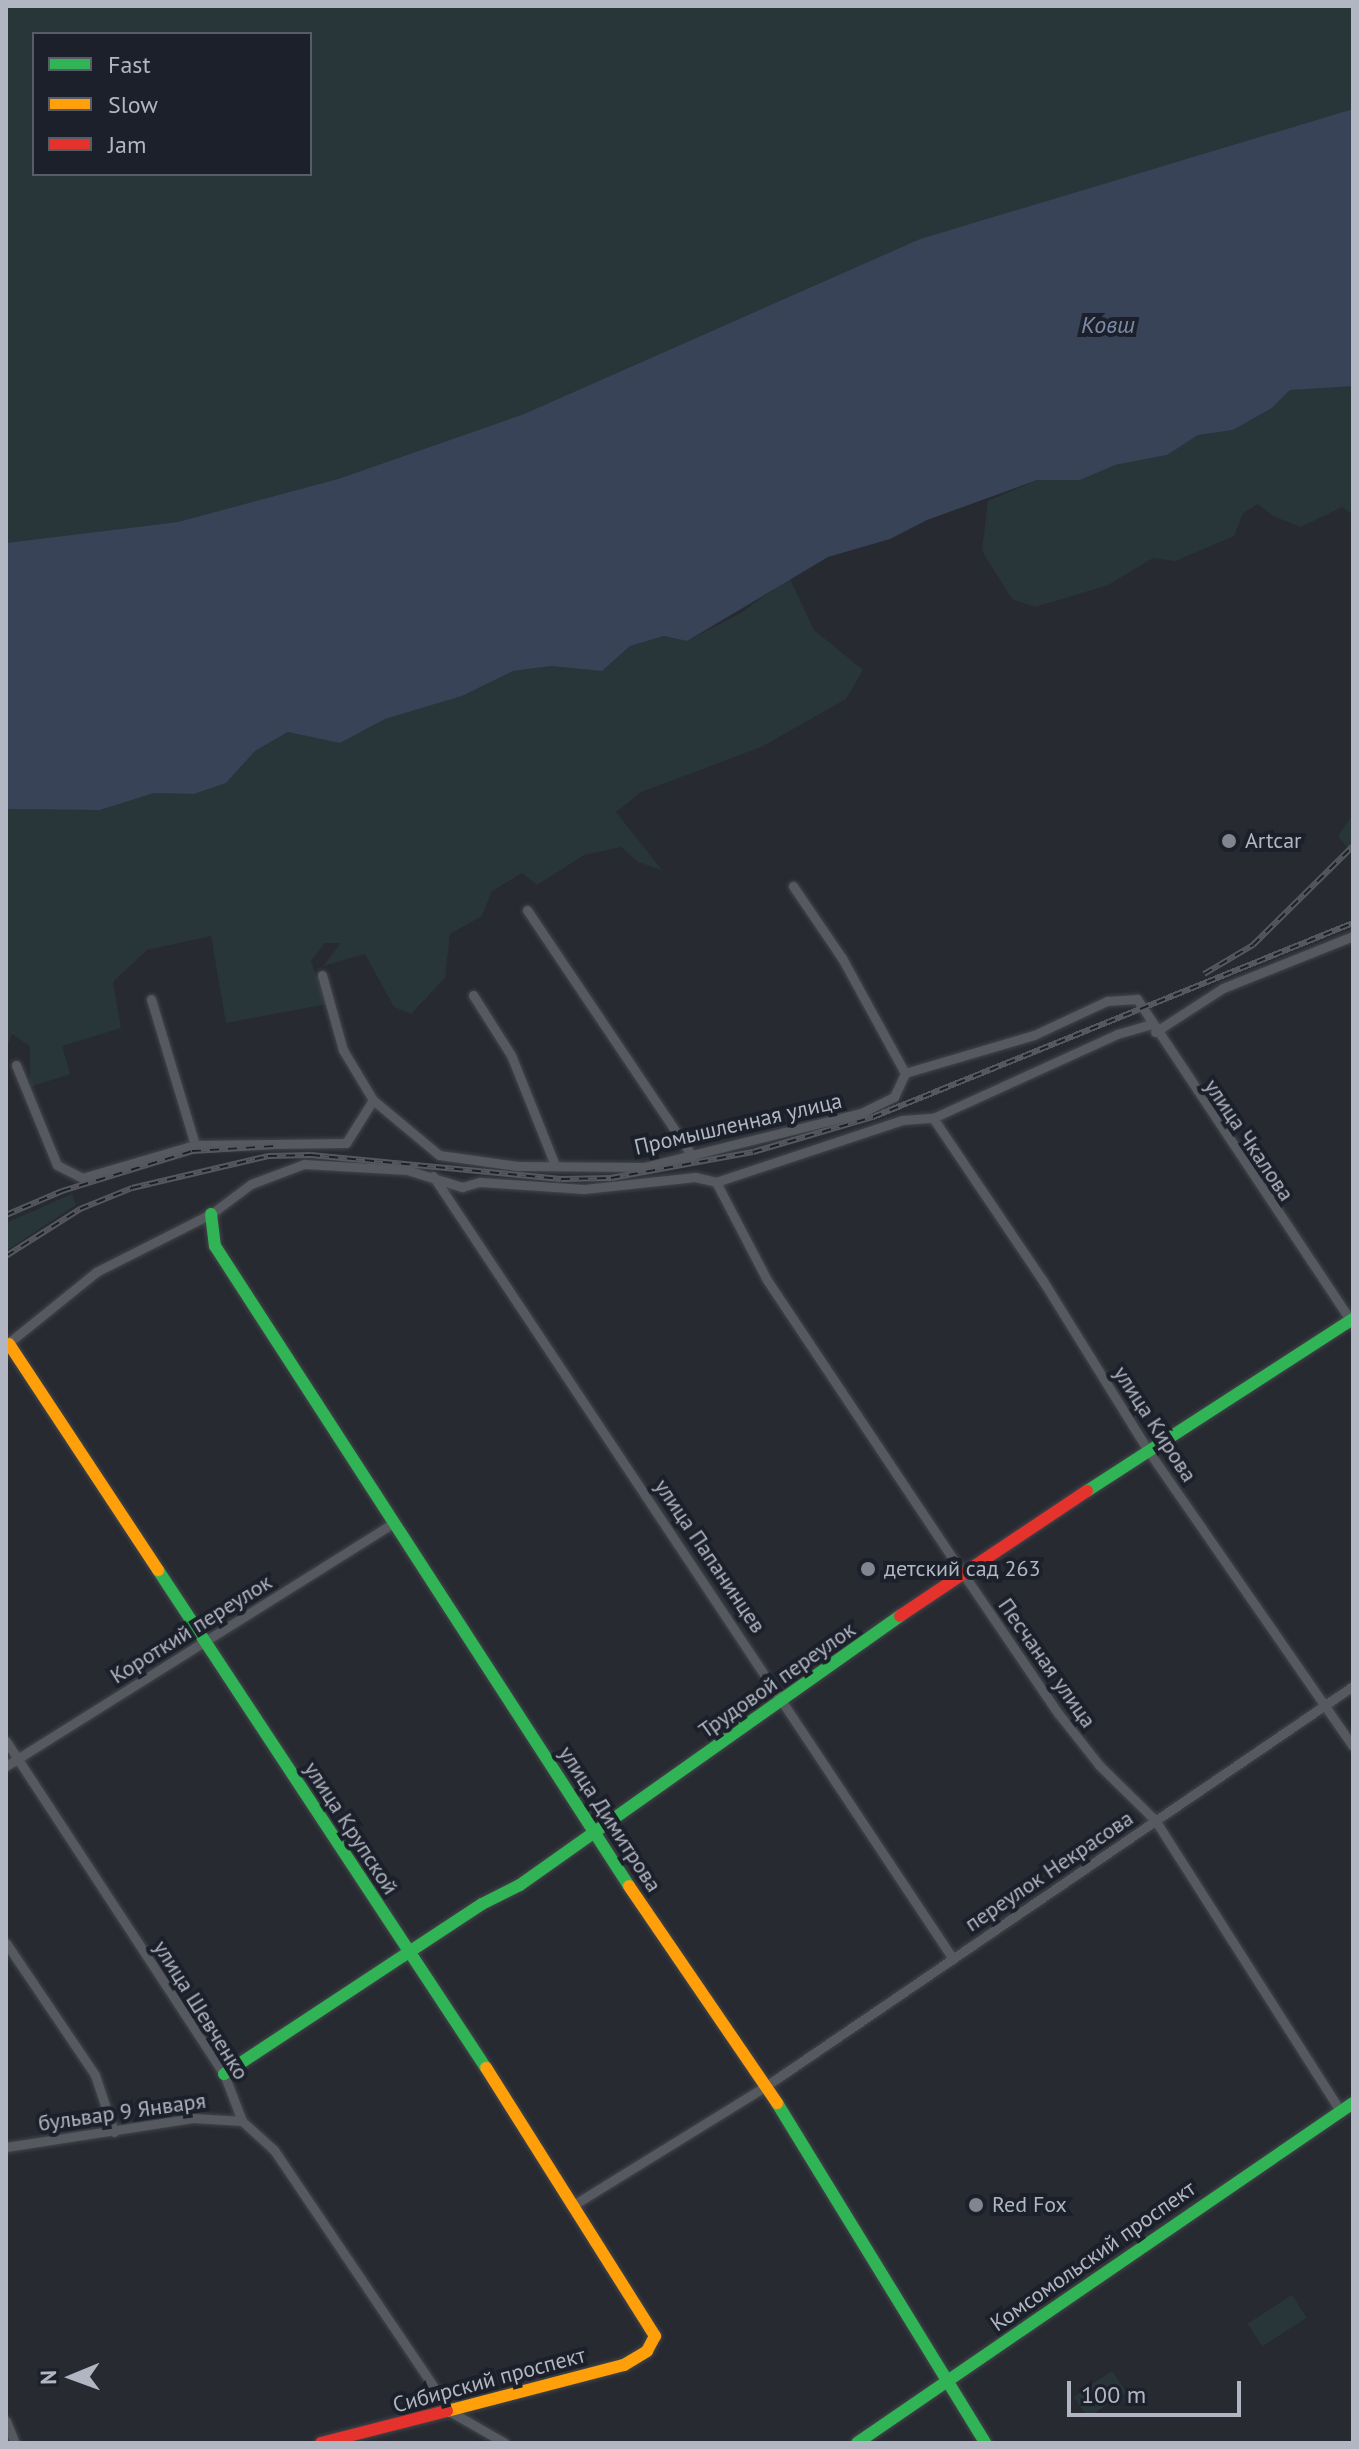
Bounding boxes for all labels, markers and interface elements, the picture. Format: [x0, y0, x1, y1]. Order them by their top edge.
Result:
legend [32, 32, 312, 176]
text: Fast [108, 49, 151, 80]
text: Slow [108, 89, 158, 120]
text: Jam [108, 129, 146, 160]
water label: Ковш [1081, 311, 1135, 339]
place label: Artcar [1245, 828, 1302, 854]
marker: Artcar [1220, 832, 1238, 850]
street label: улица Чкалова [1199, 1074, 1299, 1206]
street label: Промышленная улица [632, 1087, 844, 1161]
street label: улица Кирова [1108, 1361, 1202, 1487]
street label: улица Папанинцев [649, 1474, 771, 1638]
place label: детский сад 263 [884, 1556, 1040, 1582]
marker: детский сад 263 [859, 1560, 877, 1578]
street label: Короткий переулок [105, 1569, 277, 1689]
street label: Песчаная улица [993, 1593, 1101, 1733]
street label: Трудовой переулок [694, 1616, 860, 1744]
street label: улица Димитрова [553, 1741, 667, 1897]
street label: улица Крупской [298, 1757, 404, 1899]
street label: переулок Некрасова [960, 1805, 1138, 1937]
street label: улица Шевченко [148, 1935, 254, 2085]
street label: бульвар 9 Января [37, 2087, 207, 2137]
street label: Комсомольский проспект [985, 2175, 1201, 2337]
place label: Red Fox [992, 2192, 1067, 2218]
marker: Red Fox [967, 2196, 985, 2214]
north arrow [32, 2337, 112, 2417]
street label: Сибирский проспект [390, 2342, 588, 2418]
scale bar [1071, 2365, 1245, 2415]
text: N [34, 2370, 62, 2385]
text: 100 m [1081, 2379, 1146, 2410]

